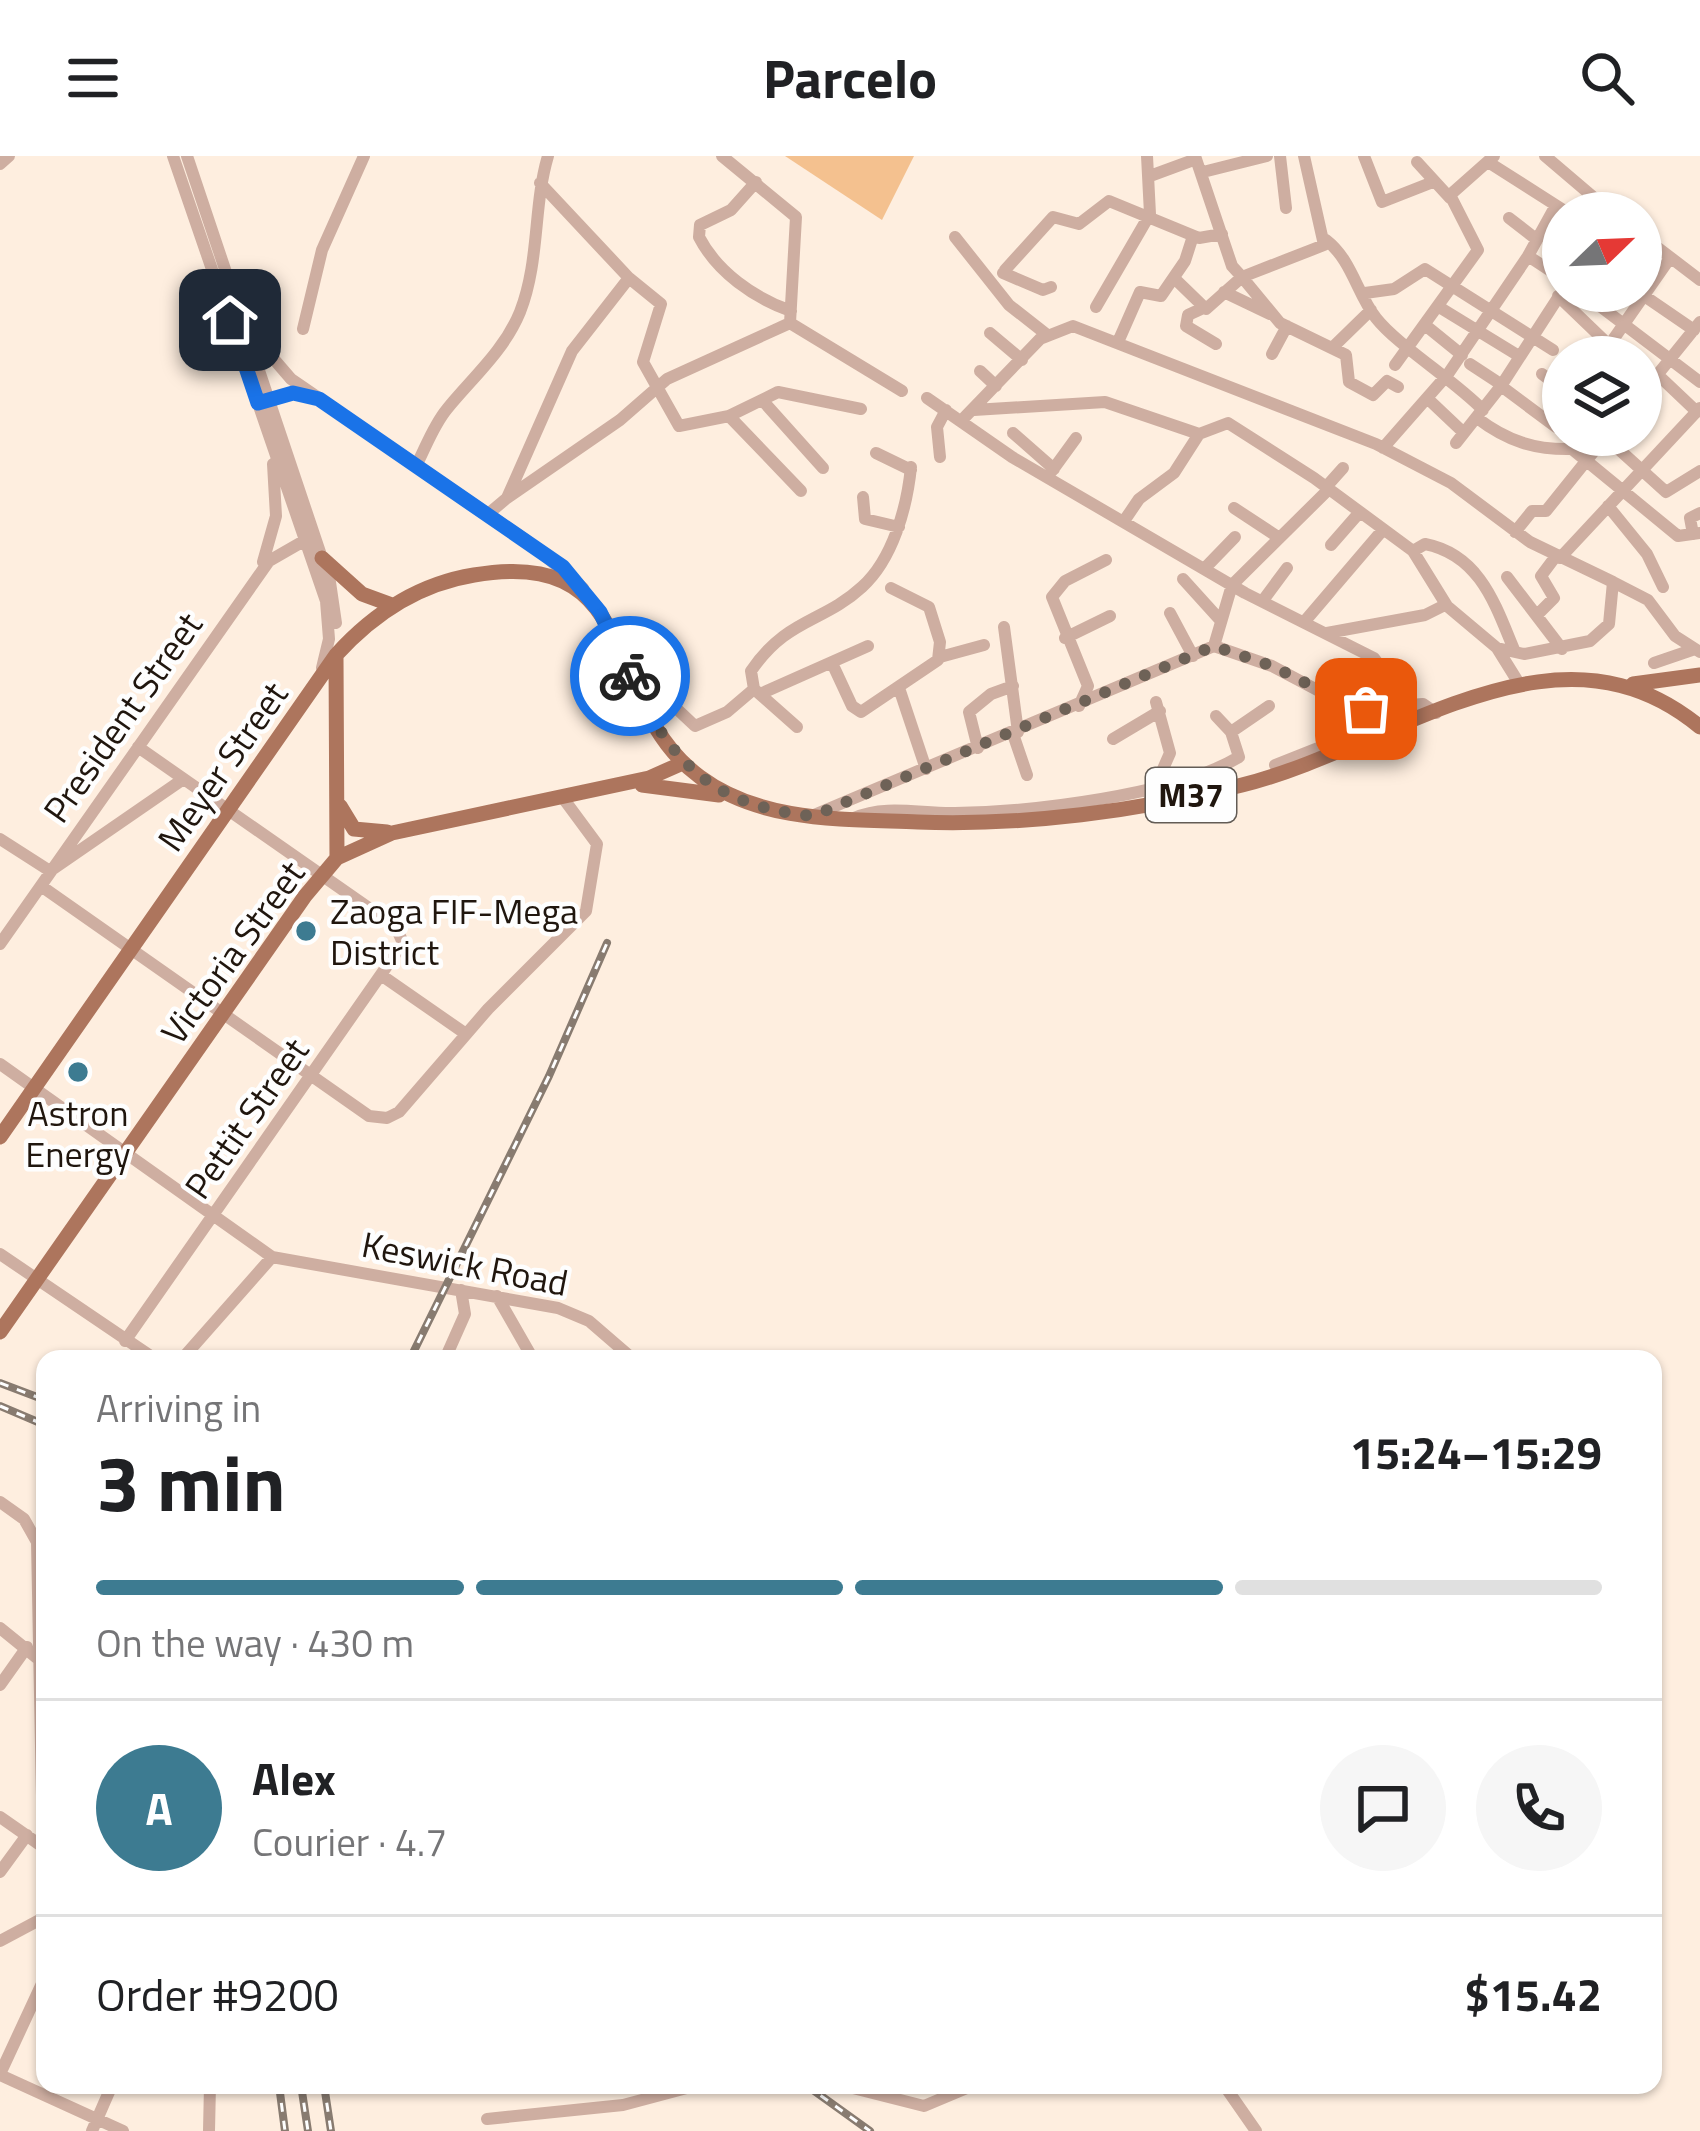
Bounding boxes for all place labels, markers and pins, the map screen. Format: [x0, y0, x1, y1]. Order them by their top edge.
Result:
pin [179, 269, 281, 371]
pin [1315, 658, 1417, 760]
place label: Zaoga FIF-Mega District [330, 883, 578, 979]
marker: Zaoga FIF-Mega District [293, 918, 319, 944]
marker: Astron Energy [65, 1059, 91, 1085]
place label: Astron Energy [25, 1085, 131, 1181]

